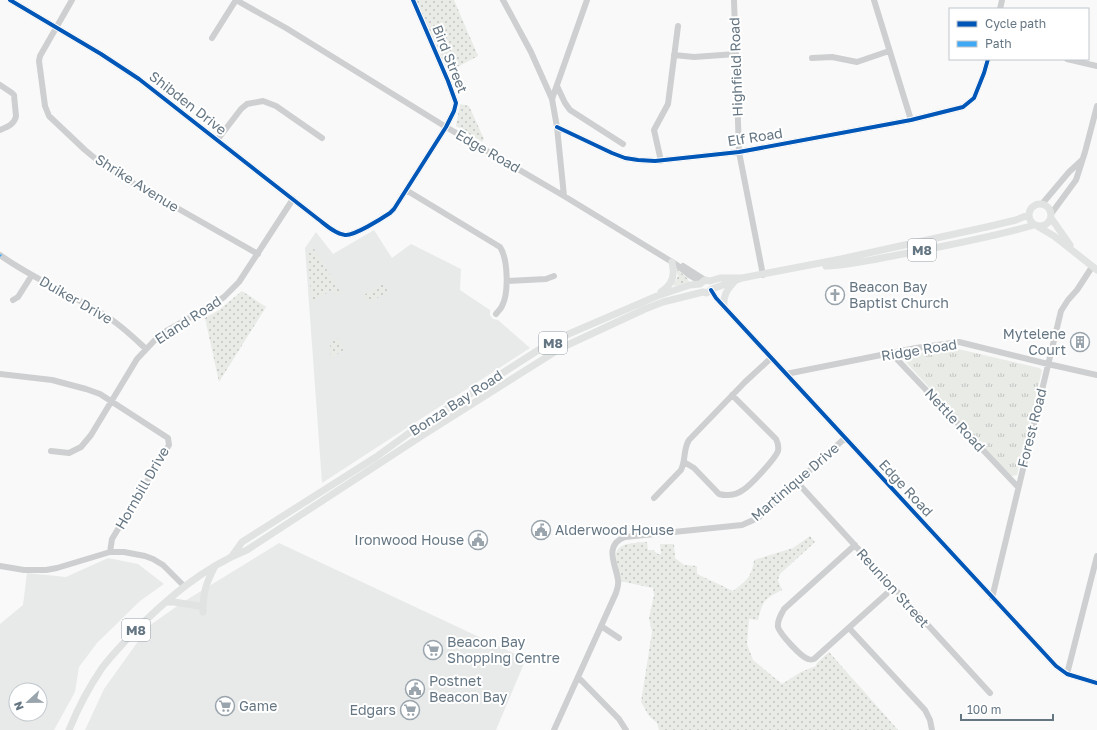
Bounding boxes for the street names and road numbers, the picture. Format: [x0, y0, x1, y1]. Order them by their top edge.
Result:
street label: Highfield Road [725, 17, 746, 117]
street label: Bird Street [429, 22, 472, 95]
street label: Shibden Drive [146, 67, 230, 138]
street label: Elf Road [726, 124, 784, 149]
street label: Edge Road [453, 125, 523, 176]
street label: Shrike Avenue [92, 150, 182, 215]
road number: M8 [908, 239, 936, 261]
street label: Duiker Drive [37, 272, 116, 327]
street label: Eland Road [151, 292, 224, 347]
road number: M8 [539, 332, 567, 354]
street label: Ridge Road [880, 335, 958, 364]
street label: Bonza Bay Road [406, 366, 505, 439]
street label: Nettle Road [922, 385, 989, 455]
street label: Forest Road [1013, 387, 1050, 469]
street label: Martinique Drive [747, 439, 842, 524]
street label: Hornbill Drive [111, 443, 172, 532]
street label: Edge Road [876, 456, 937, 520]
street label: Reunion Street [853, 545, 933, 631]
road number: M8 [122, 619, 150, 641]

